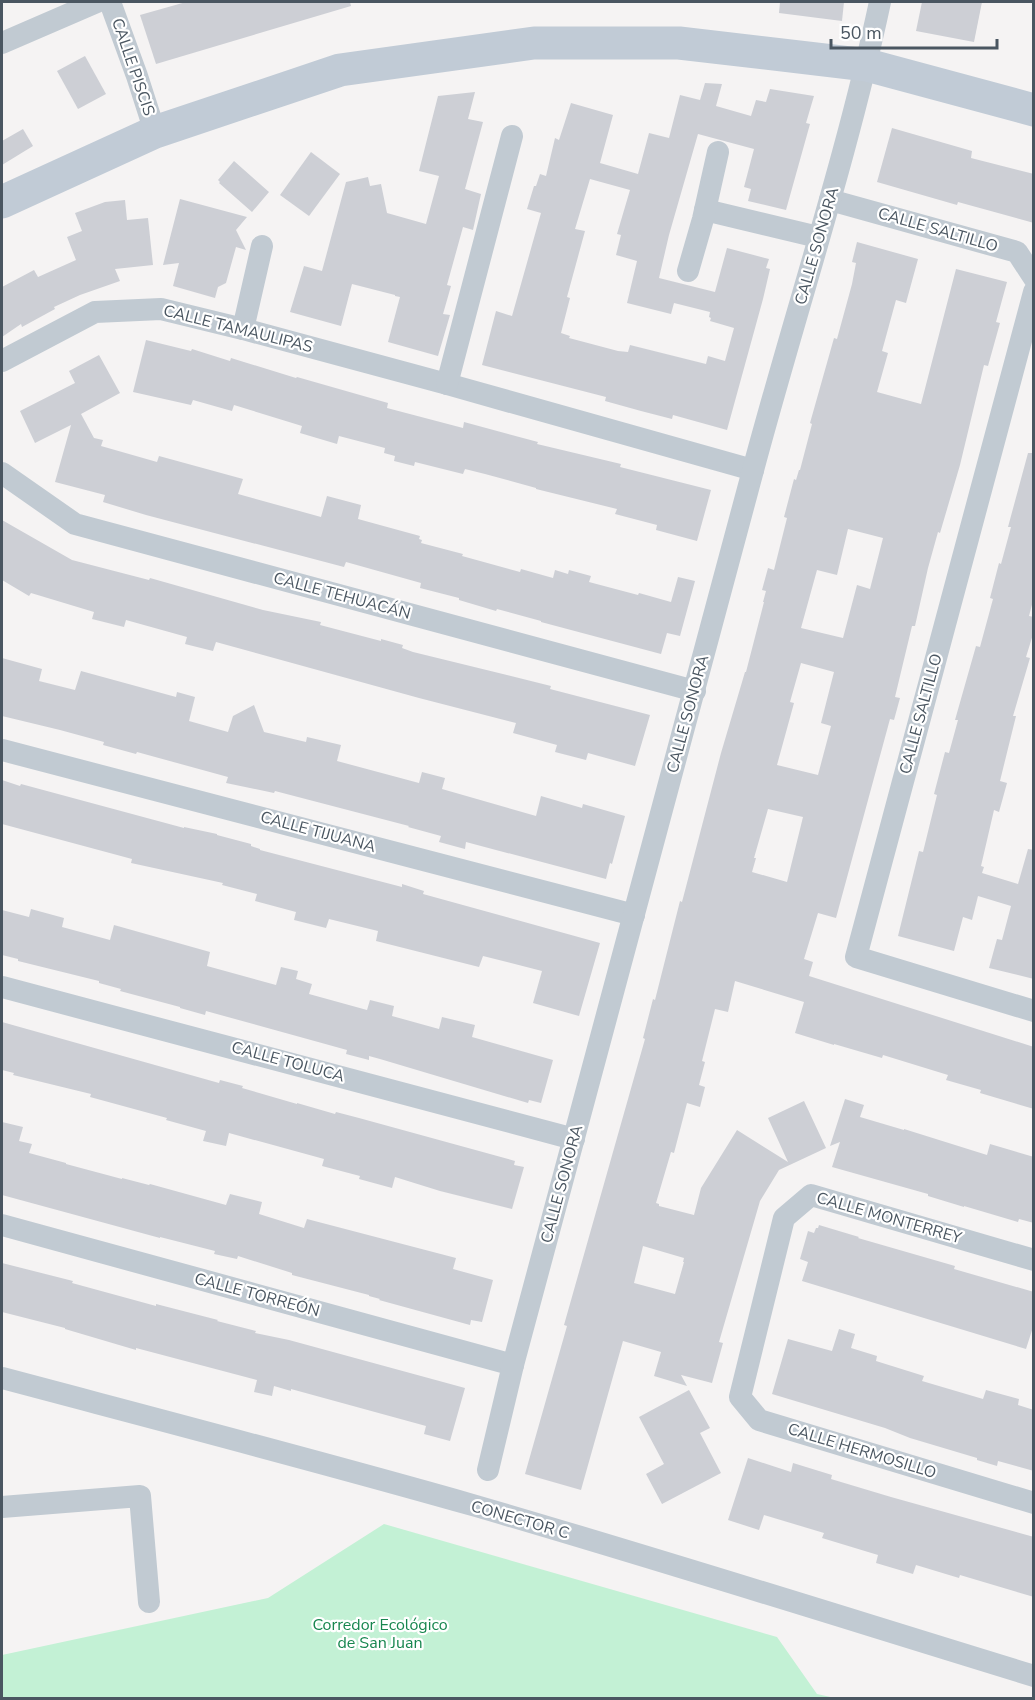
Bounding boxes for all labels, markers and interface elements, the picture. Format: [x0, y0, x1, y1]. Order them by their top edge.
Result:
scale bar [831, 12, 998, 50]
street label: CALLE PISCIS [106, 15, 160, 119]
text: 50 m [840, 21, 882, 45]
street label: CALLE SONORA [790, 184, 844, 307]
street label: CALLE SALTILLO [875, 202, 1001, 258]
street label: CALLE TAMAULIPAS [161, 300, 315, 358]
street label: CALLE TEHUACÁN [271, 567, 413, 625]
street label: CALLE SALTILLO [894, 651, 948, 777]
street label: CALLE SONORA [662, 652, 714, 775]
street label: CALLE TIJUANA [258, 806, 378, 858]
street label: CALLE TOLUCA [229, 1036, 347, 1088]
street label: CALLE SONORA [536, 1122, 588, 1245]
street label: CALLE MONTERREY [814, 1187, 965, 1249]
street label: CALLE TORREÓN [192, 1268, 322, 1322]
street label: CALLE HERMOSILLO [785, 1418, 939, 1484]
street label: CONECTOR C [468, 1495, 572, 1545]
park label: Corredor Ecológico de San Juan [312, 1614, 448, 1654]

